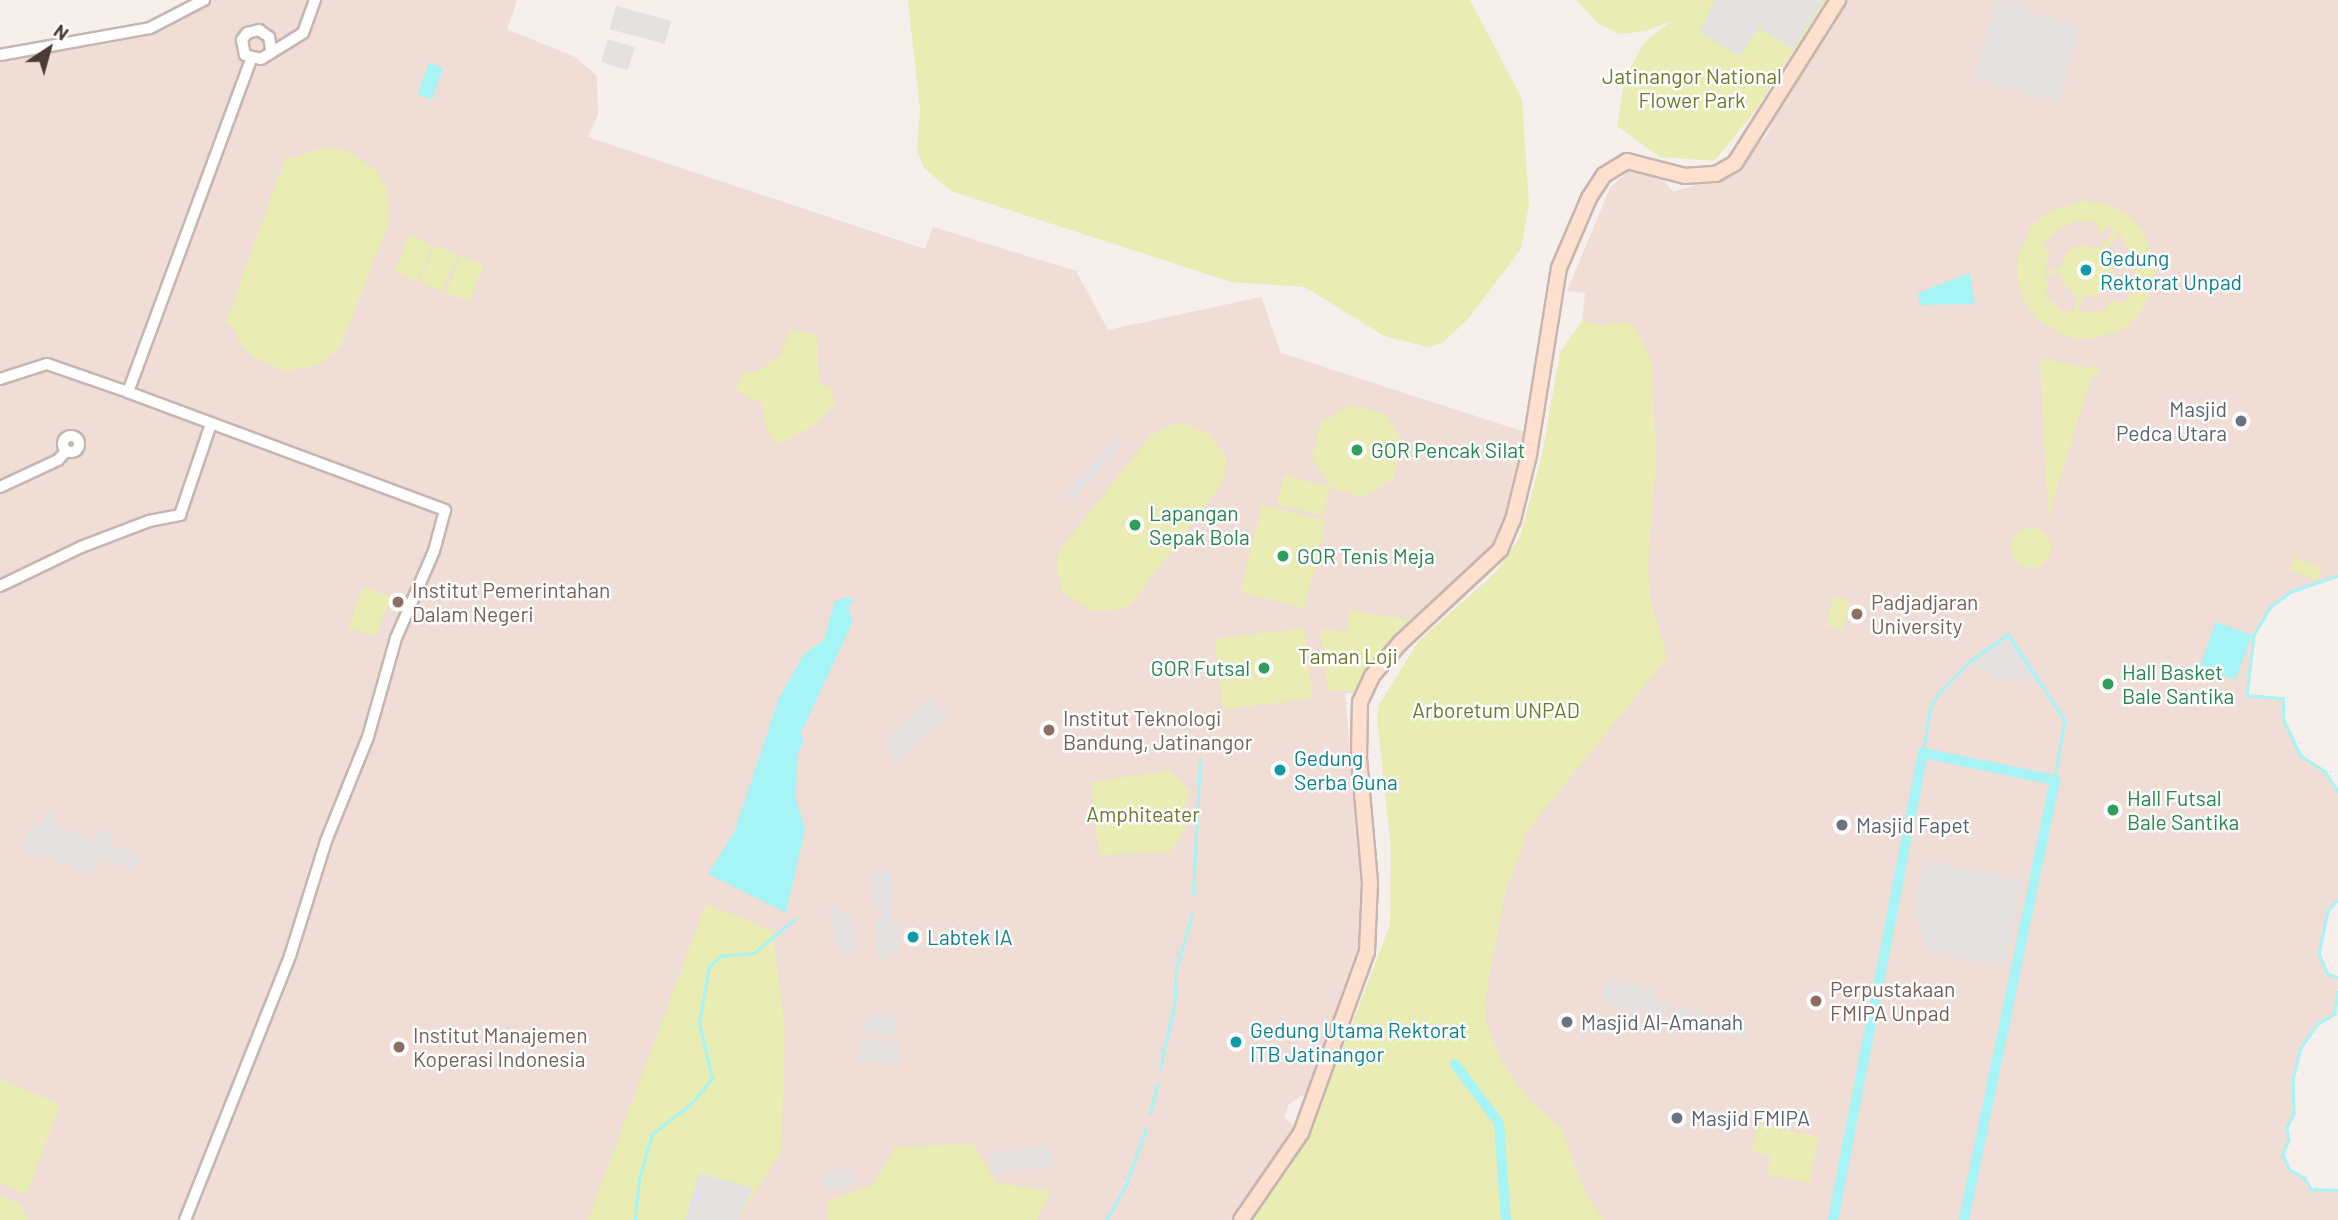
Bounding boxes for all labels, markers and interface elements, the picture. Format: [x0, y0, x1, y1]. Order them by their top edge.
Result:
north arrow [14, 14, 84, 84]
text: N [50, 19, 74, 45]
park label: Jatinangor National Flower Park [1602, 63, 1782, 113]
place label: Gedung Rektorat Unpad [2100, 245, 2242, 295]
marker: Gedung Rektorat Unpad [2078, 262, 2094, 278]
place label: Masjid Pedca Utara [2116, 396, 2227, 446]
marker: Masjid Pedca Utara [2233, 413, 2249, 429]
place label: GOR Pencak Silat [1371, 437, 1526, 463]
marker: GOR Pencak Silat [1349, 442, 1365, 458]
place label: Lapangan Sepak Bola [1149, 500, 1250, 550]
marker: Lapangan Sepak Bola [1127, 517, 1143, 533]
place label: GOR Tenis Meja [1297, 543, 1435, 569]
marker: GOR Tenis Meja [1275, 548, 1291, 564]
place label: Institut Pemerintahan Dalam Negeri [412, 577, 610, 627]
place label: Padjadjaran University [1871, 589, 1978, 639]
marker: Institut Pemerintahan Dalam Negeri [390, 594, 406, 610]
marker: Padjadjaran University [1849, 606, 1865, 622]
park label: Taman Loji [1298, 643, 1398, 669]
place label: GOR Futsal [1151, 655, 1250, 681]
place label: Hall Basket Bale Santika [2122, 659, 2234, 709]
marker: GOR Futsal [1256, 660, 1272, 676]
marker: Hall Basket Bale Santika [2100, 676, 2116, 692]
park label: Arboretum UNPAD [1412, 697, 1580, 723]
place label: Institut Teknologi Bandung, Jatinangor [1063, 705, 1252, 755]
marker: Institut Teknologi Bandung, Jatinangor [1041, 722, 1057, 738]
place label: Gedung Serba Guna [1294, 745, 1398, 795]
marker: Gedung Serba Guna [1272, 762, 1288, 778]
place label: Hall Futsal Bale Santika [2127, 785, 2239, 835]
park label: Amphiteater [1086, 801, 1200, 827]
marker: Hall Futsal Bale Santika [2105, 802, 2121, 818]
place label: Masjid Fapet [1856, 812, 1970, 838]
marker: Masjid Fapet [1834, 817, 1850, 833]
place label: Labtek IA [927, 924, 1013, 950]
marker: Labtek IA [905, 929, 921, 945]
place label: Perpustakaan FMIPA Unpad [1830, 976, 1955, 1026]
marker: Perpustakaan FMIPA Unpad [1808, 993, 1824, 1009]
place label: Masjid Al-Amanah [1581, 1009, 1743, 1035]
marker: Masjid Al-Amanah [1559, 1014, 1575, 1030]
place label: Gedung Utama Rektorat ITB Jatinangor [1250, 1017, 1467, 1067]
place label: Institut Manajemen Koperasi Indonesia [413, 1022, 587, 1072]
marker: Gedung Utama Rektorat ITB Jatinangor [1228, 1034, 1244, 1050]
marker: Institut Manajemen Koperasi Indonesia [391, 1039, 407, 1055]
place label: Masjid FMIPA [1691, 1105, 1810, 1131]
marker: Masjid FMIPA [1669, 1110, 1685, 1126]

